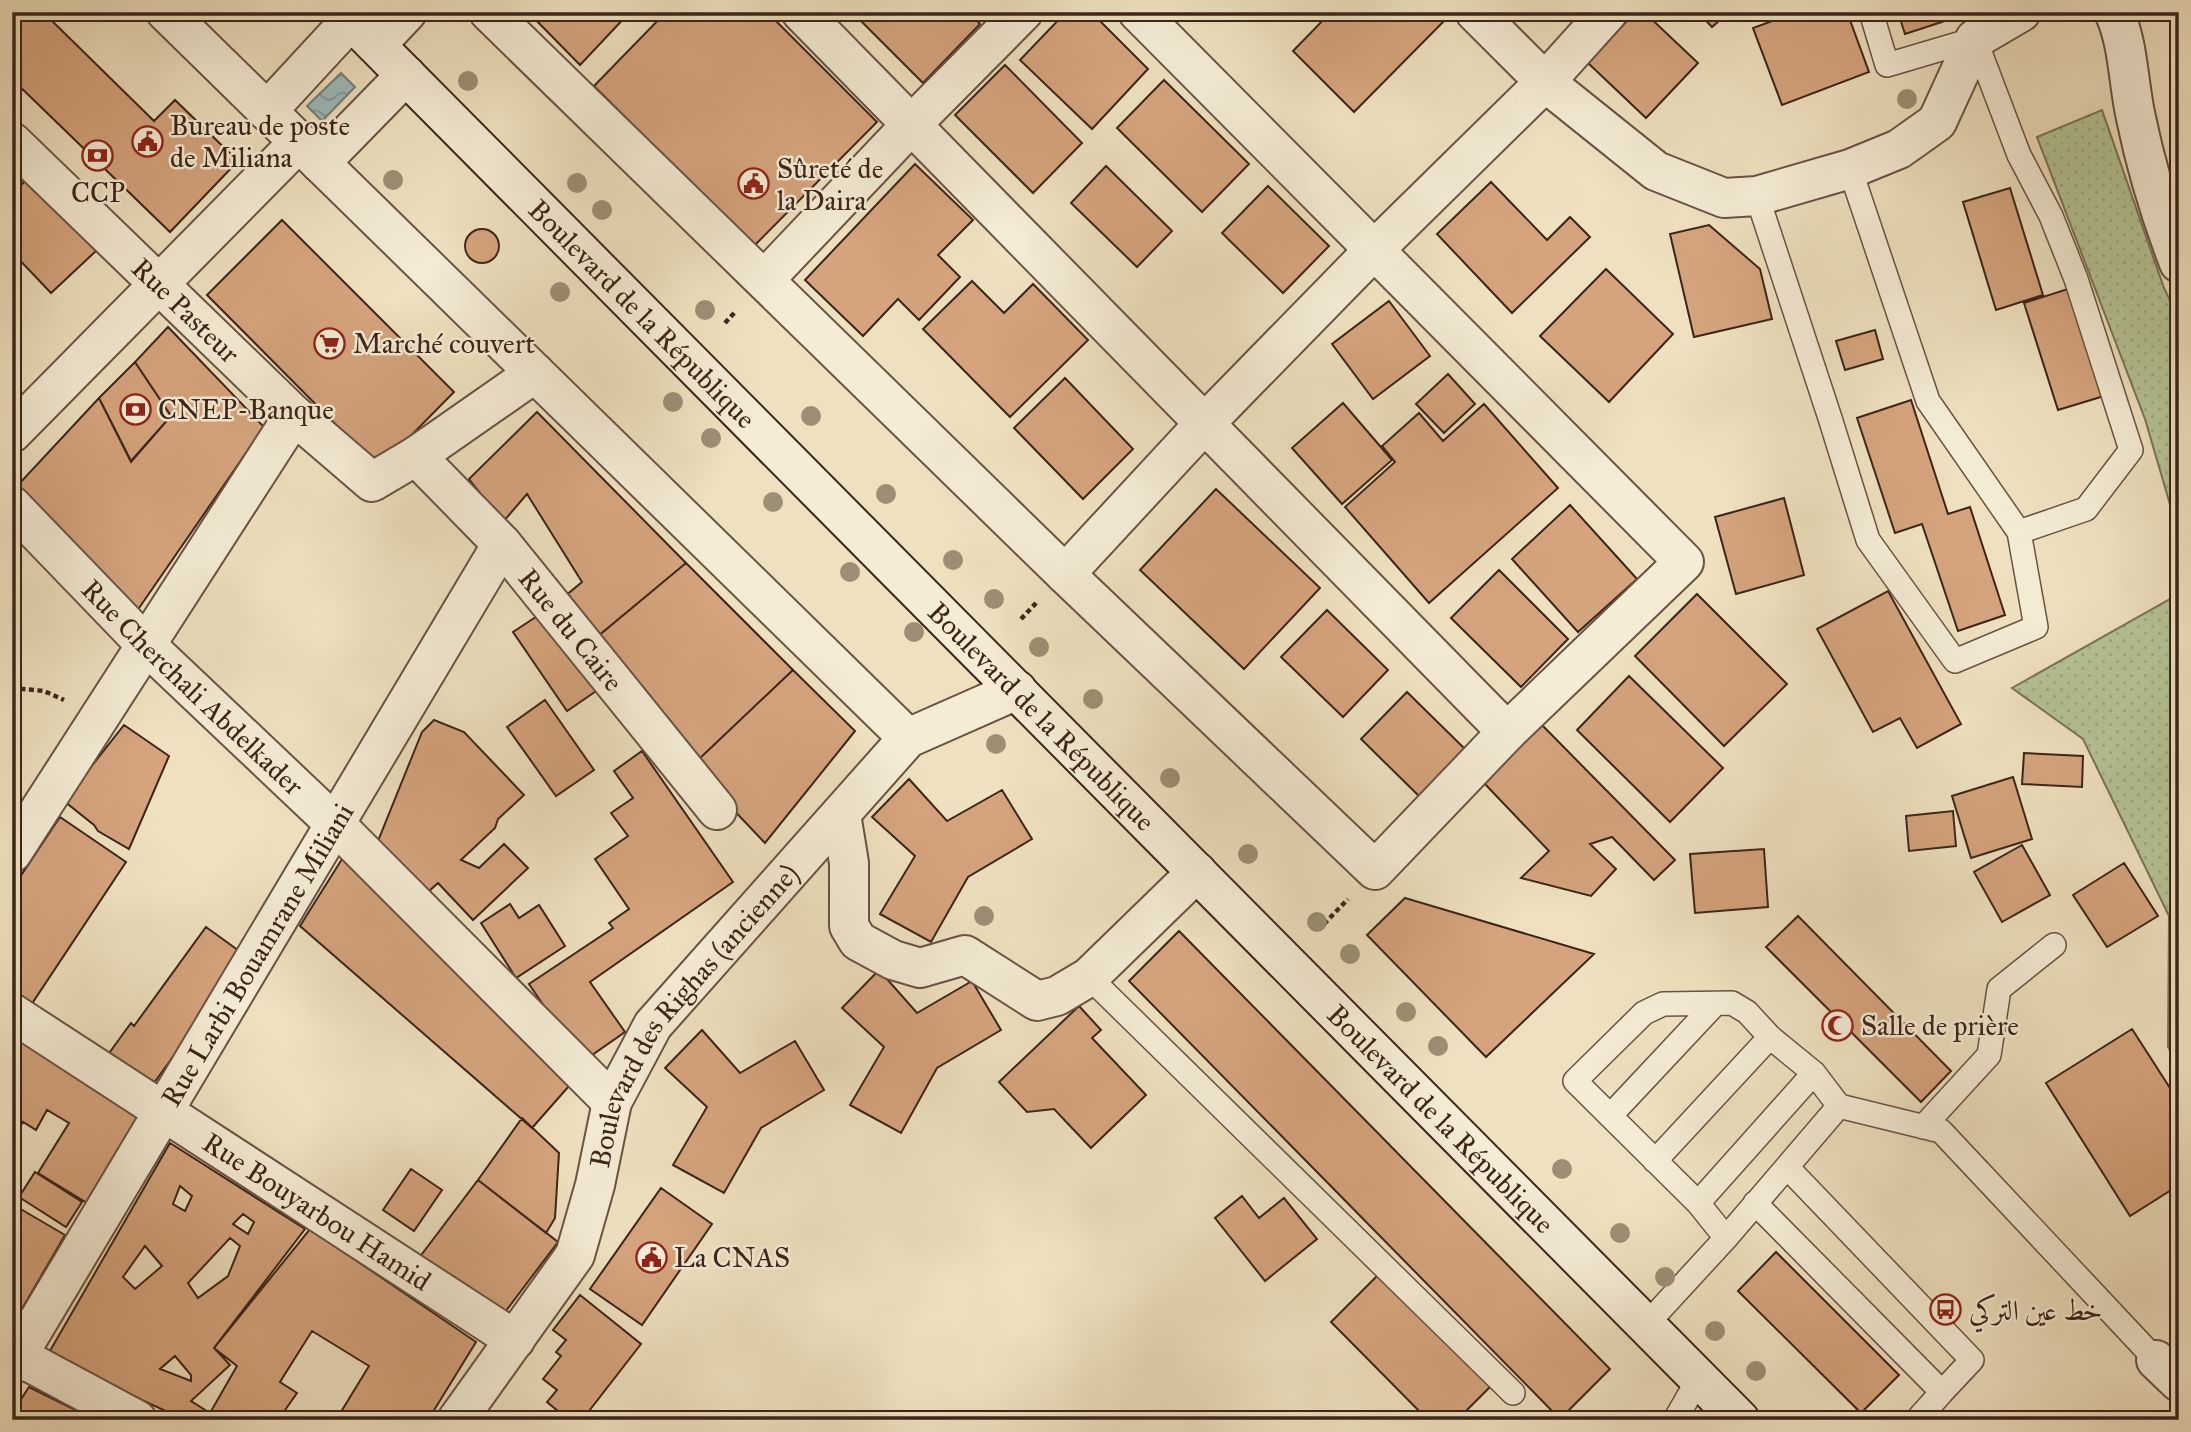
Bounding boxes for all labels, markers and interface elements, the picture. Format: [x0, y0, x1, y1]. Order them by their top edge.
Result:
place label: Bureau de poste de Miliana [170, 108, 350, 175]
public building icon: Bureau de poste de Miliana [130, 124, 164, 158]
bank icon: CCP [81, 138, 115, 172]
place label: Sûreté de la Daira [777, 151, 883, 218]
public building icon: Sûreté de la Daira [737, 167, 771, 201]
place label: CCP [71, 175, 125, 210]
street label: Boulevard de la République [521, 192, 763, 436]
street label: Rue Pasteur [124, 251, 247, 371]
supermarket icon: Marché couvert [313, 326, 347, 360]
place label: Marché couvert [353, 326, 535, 361]
bank icon: CNEP-Banque [118, 392, 152, 426]
place label: CNEP-Banque [158, 392, 334, 427]
street label: Rue du Caire [511, 561, 631, 698]
street label: Rue Cherchali Abdelkader [74, 572, 311, 803]
street label: Boulevard de la République [920, 595, 1162, 838]
street label: Rue Larbi Bouamrane Miliani [153, 797, 362, 1113]
street label: Boulevard des Righas (ancienne) [582, 856, 806, 1171]
street label: Boulevard de la République [1320, 997, 1562, 1241]
mosque icon: Salle de prière [1821, 1008, 1855, 1042]
place label: Salle de prière [1861, 1008, 2019, 1043]
street label: Rue Bouyarbou Hamid [196, 1125, 438, 1299]
public building icon: La CNAS [634, 1240, 668, 1274]
place label: La CNAS [674, 1240, 790, 1275]
bus stop icon: خط عين التركي [1929, 1293, 1963, 1327]
place label: خط عين التركي [1969, 1293, 2102, 1333]

